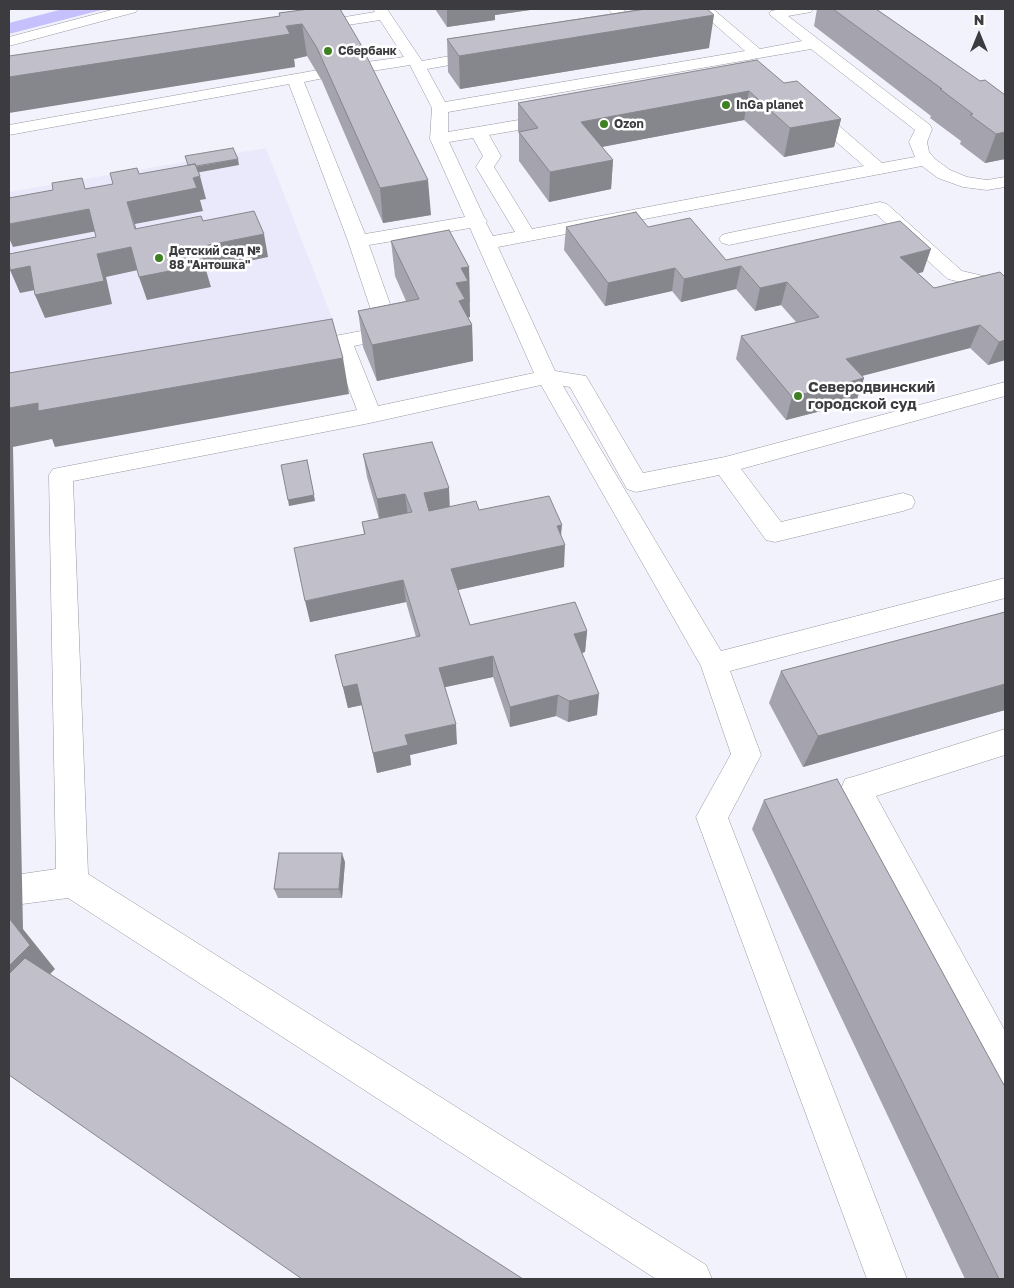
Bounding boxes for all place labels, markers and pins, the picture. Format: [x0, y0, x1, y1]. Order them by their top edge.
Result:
place label: Сбербанк [338, 44, 397, 58]
marker: Сбербанк [322, 45, 334, 57]
place label: InGa planet [736, 98, 804, 112]
marker: InGa planet [720, 99, 732, 111]
place label: Ozon [614, 117, 644, 131]
marker: Ozon [598, 118, 610, 130]
place label: Детский сад № 88 "Антошка" [169, 244, 260, 272]
marker: Детский сад № 88 "Антошка" [153, 252, 165, 264]
place label: Северодвинский городской суд [808, 378, 935, 413]
marker: Северодвинский городской суд [792, 390, 804, 402]

